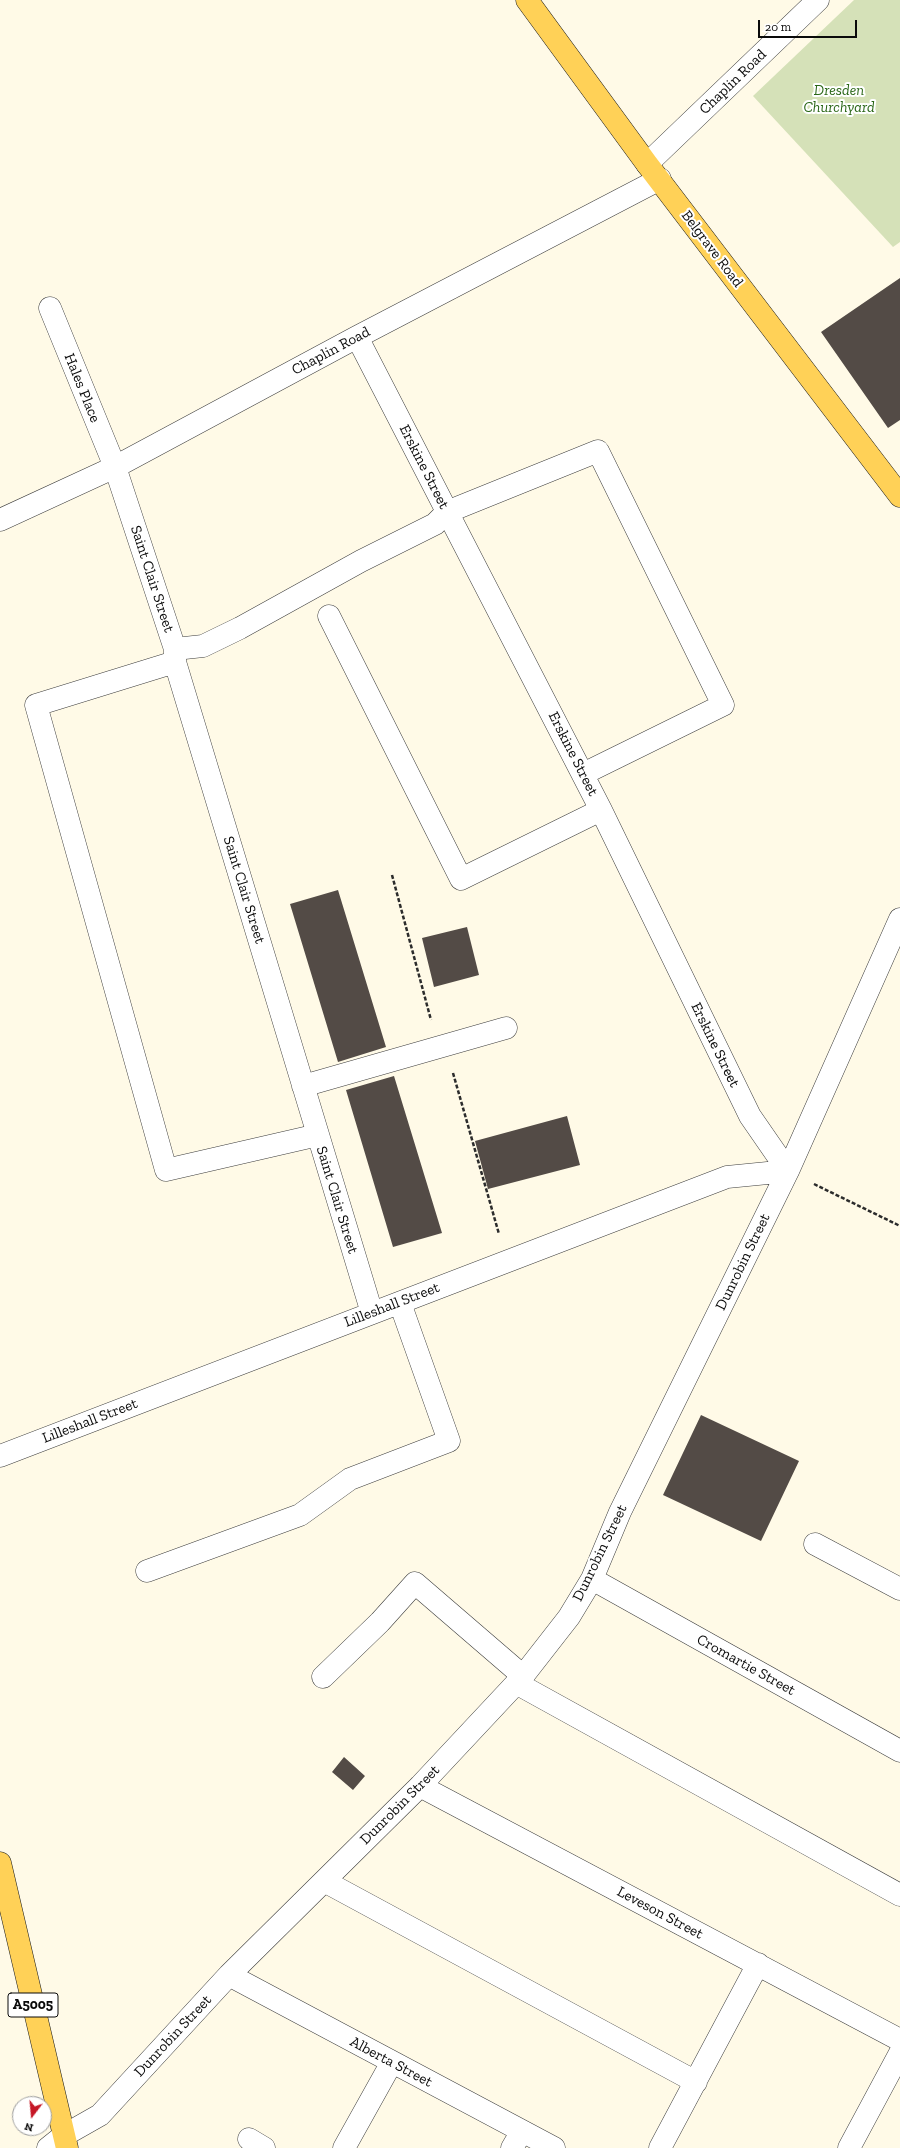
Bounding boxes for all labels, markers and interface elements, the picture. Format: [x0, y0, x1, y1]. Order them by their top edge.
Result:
scale bar [760, 12, 859, 38]
text: 20 m [765, 20, 791, 34]
street label: Chaplin Road [696, 46, 770, 118]
park label: Dresden Churchyard [803, 82, 875, 117]
street label: Belgrave Road [677, 207, 747, 291]
street label: Chaplin Road [289, 323, 373, 379]
street label: Hales Place [60, 351, 104, 425]
street label: Erskine Street [395, 422, 453, 512]
street label: Saint Clair Street [126, 523, 178, 635]
street label: Erskine Street [544, 709, 602, 799]
street label: Saint Clair Street [219, 834, 269, 946]
street label: Erskine Street [687, 1000, 743, 1090]
street label: Saint Clair Street [312, 1144, 362, 1256]
street label: Dunrobin Street [712, 1211, 774, 1313]
street label: Lilleshall Street [342, 1279, 442, 1331]
street label: Lilleshall Street [40, 1395, 140, 1447]
street label: Dunrobin Street [569, 1502, 631, 1604]
street label: Cromartie Street [694, 1630, 798, 1700]
street label: Dunrobin Street [356, 1761, 444, 1849]
street label: Leveson Street [614, 1883, 706, 1943]
street label: Dunrobin Street [131, 1991, 215, 2081]
road number: A5005 [8, 1993, 58, 2017]
street label: Alberta Street [347, 2033, 435, 2091]
north arrow [12, 2096, 52, 2136]
text: N [23, 2120, 35, 2134]

